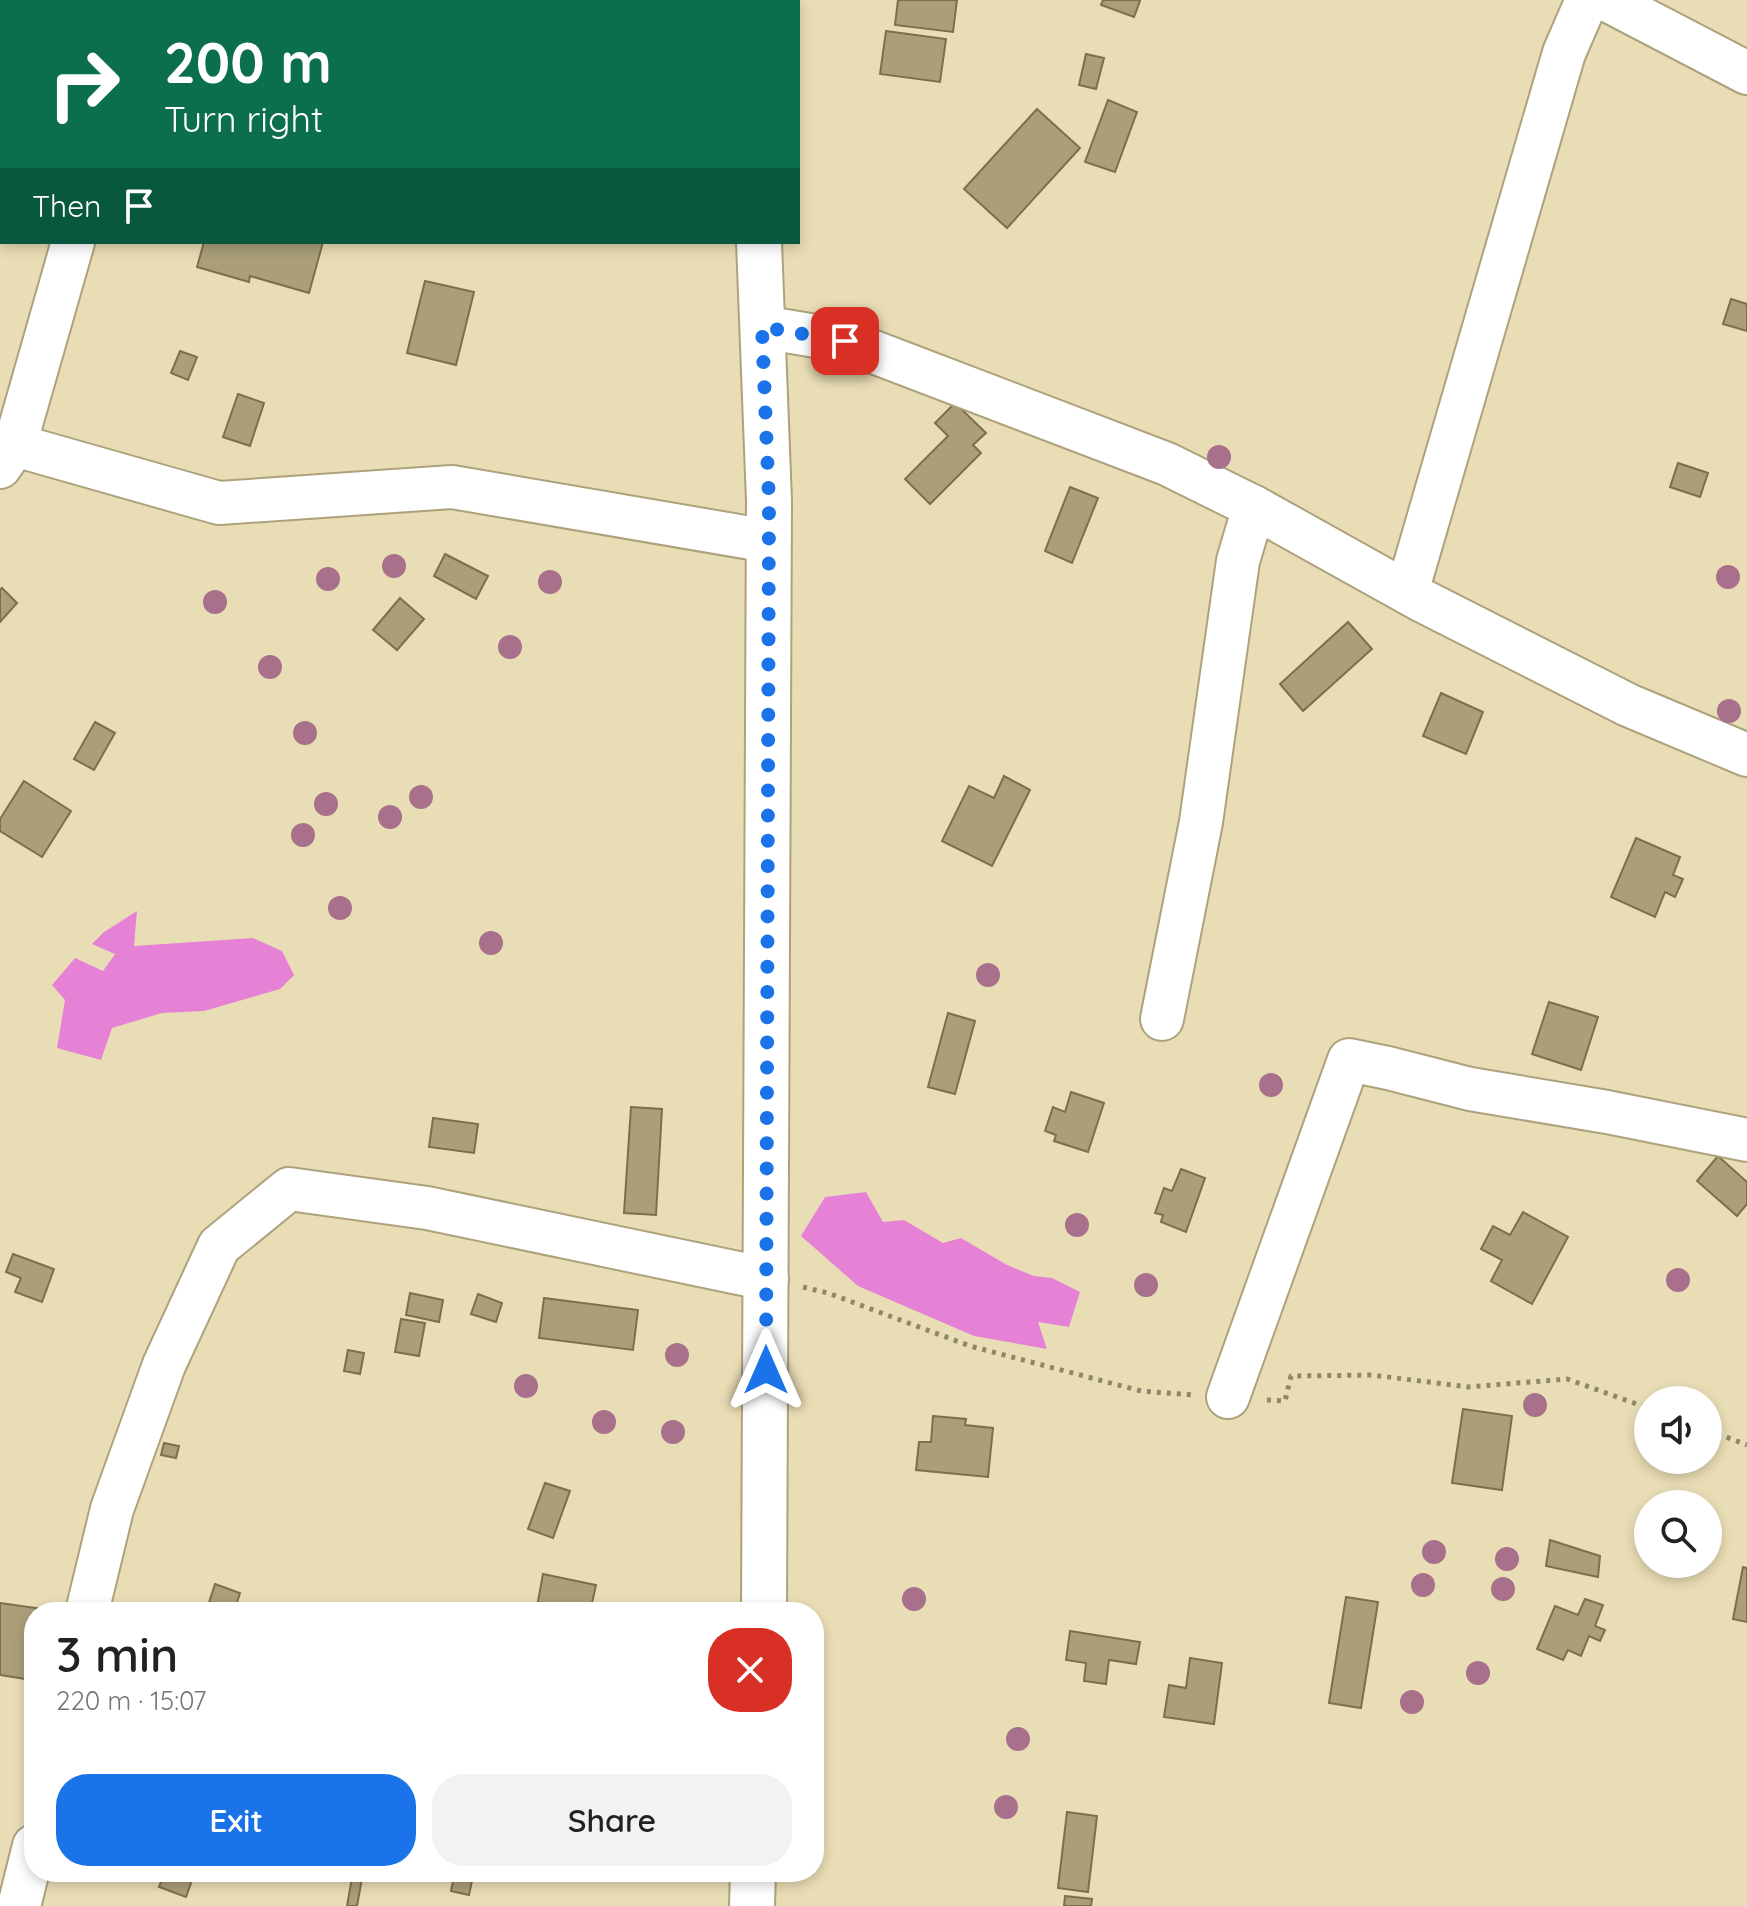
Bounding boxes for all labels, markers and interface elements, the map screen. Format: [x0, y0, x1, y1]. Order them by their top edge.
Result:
text: 200 m [164, 27, 332, 97]
icon: right [32, 32, 136, 136]
text: Turn right [164, 96, 323, 141]
icon: arrive [117, 184, 161, 228]
text: Then [32, 187, 101, 225]
pin [811, 307, 879, 375]
icon: arrive [823, 319, 867, 363]
position arrow [724, 1328, 808, 1412]
map controls [1634, 1386, 1722, 1578]
button: sound [1634, 1386, 1722, 1474]
button: search [1634, 1490, 1722, 1578]
text: 3 min [56, 1624, 178, 1684]
button: close [708, 1628, 792, 1712]
text: 220 m · 15:07 [56, 1684, 206, 1717]
button: Exit [56, 1774, 416, 1866]
button: Share [432, 1774, 792, 1866]

